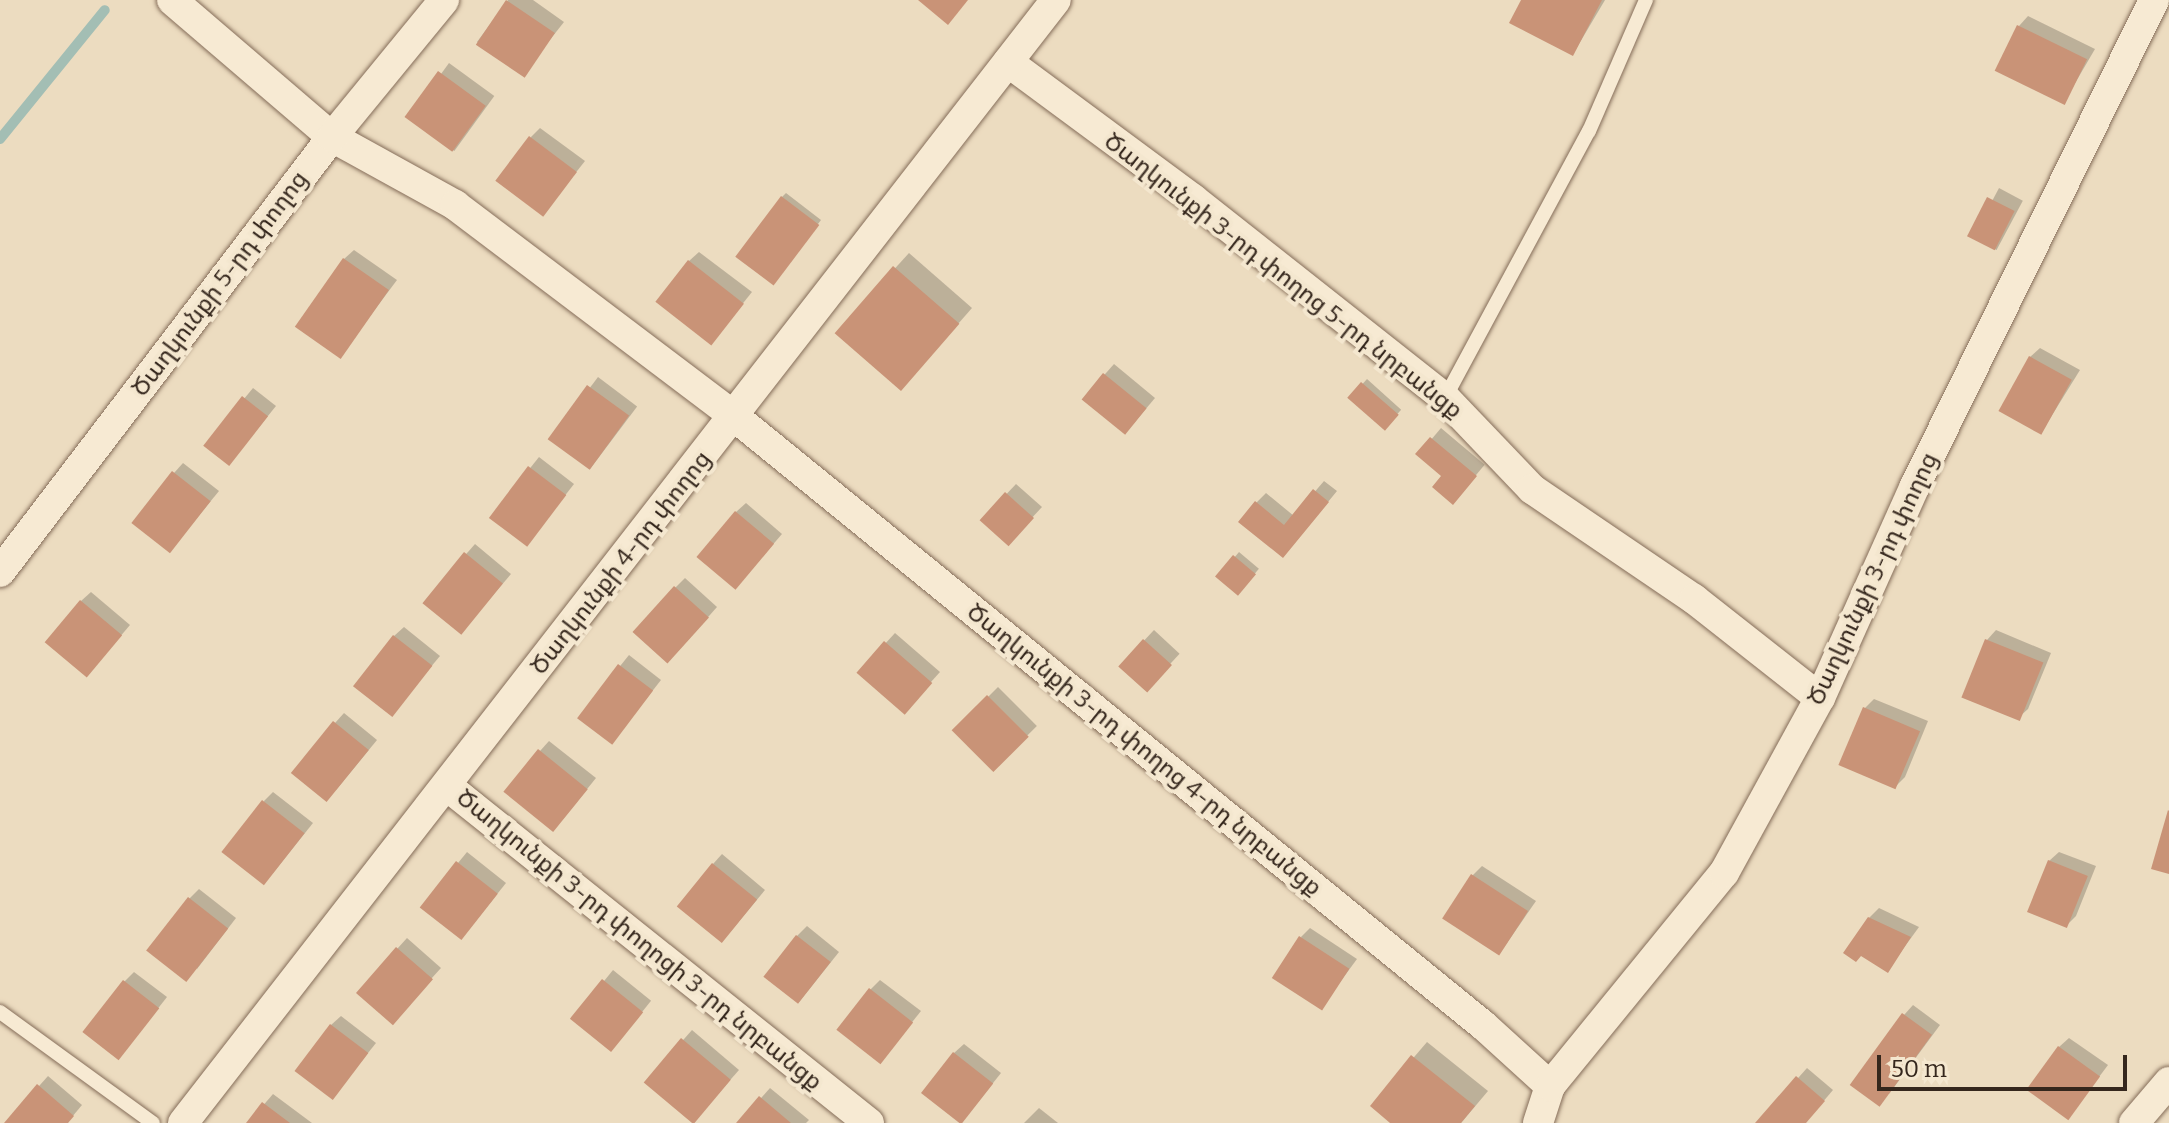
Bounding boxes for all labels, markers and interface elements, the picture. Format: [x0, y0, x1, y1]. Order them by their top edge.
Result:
street label: Ծաղկունքի 3-րդ փողոց 5-րդ նրբանցք [1098, 127, 1468, 425]
street label: Ծաղկունքի 5-րդ փողոց [126, 166, 314, 402]
street label: Ծաղկունքի 4-րդ փողոց [525, 445, 717, 681]
street label: Ծաղկունքի 3-րդ փողոց [1802, 448, 1944, 710]
street label: Ծաղկունքի 3-րդ փողոց 4-րդ նրբանցք [961, 598, 1327, 902]
street label: Ծաղկունքի 3-րդ փողոցի 3-րդ նրբանցք [450, 783, 828, 1097]
scale bar [1881, 1039, 2131, 1089]
text: 50 m [1891, 1055, 1947, 1083]

